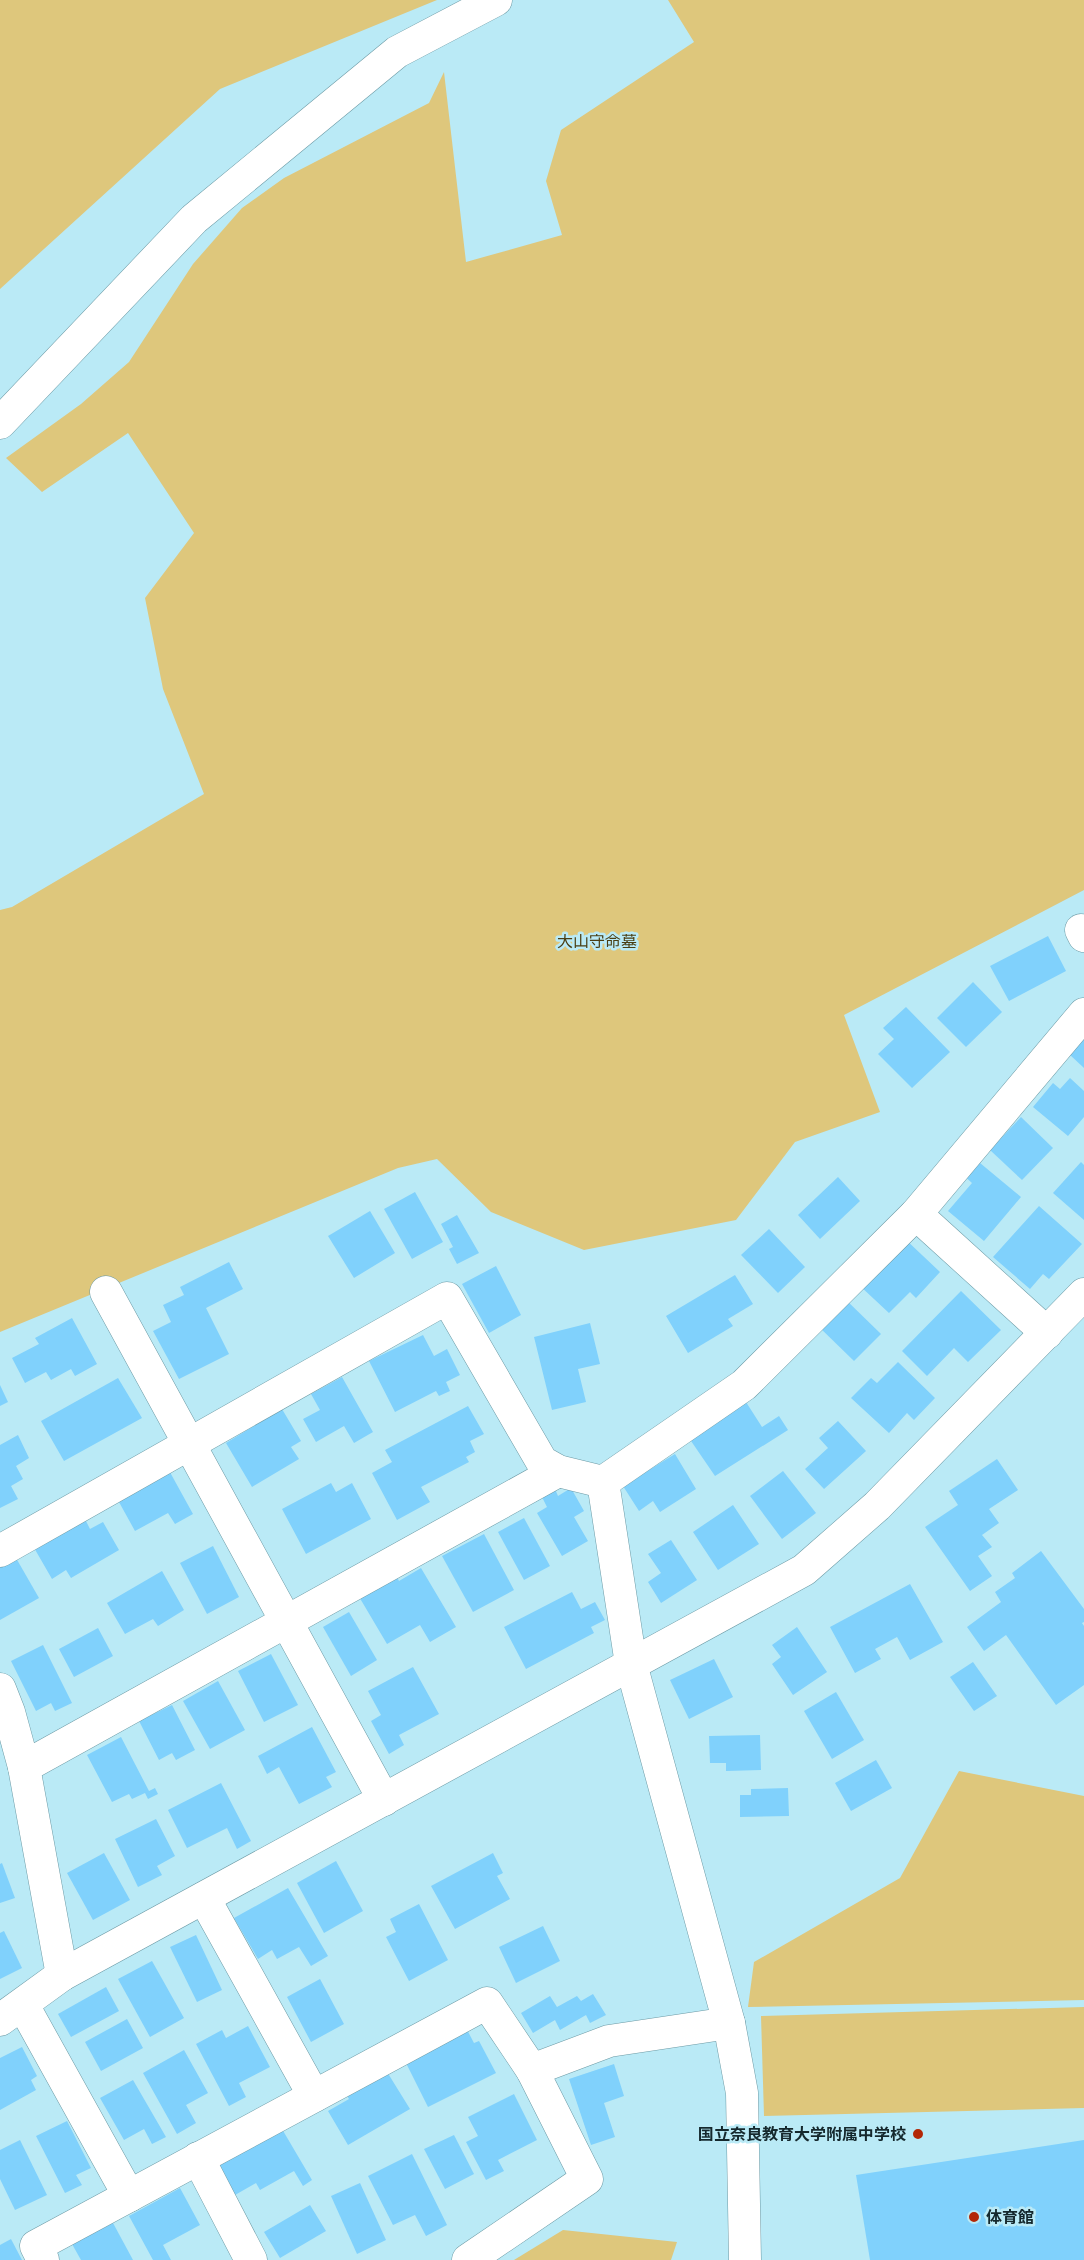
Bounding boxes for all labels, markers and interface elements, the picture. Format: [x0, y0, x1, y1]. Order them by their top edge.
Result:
park label: 大山守命墓 [557, 933, 637, 950]
place label: 国立奈良教育大学附属中学校 [698, 2126, 906, 2143]
marker: 国立奈良教育大学附属中学校 [911, 2127, 925, 2141]
place label: 体育館 [986, 2209, 1034, 2226]
marker: 体育館 [967, 2210, 981, 2224]

